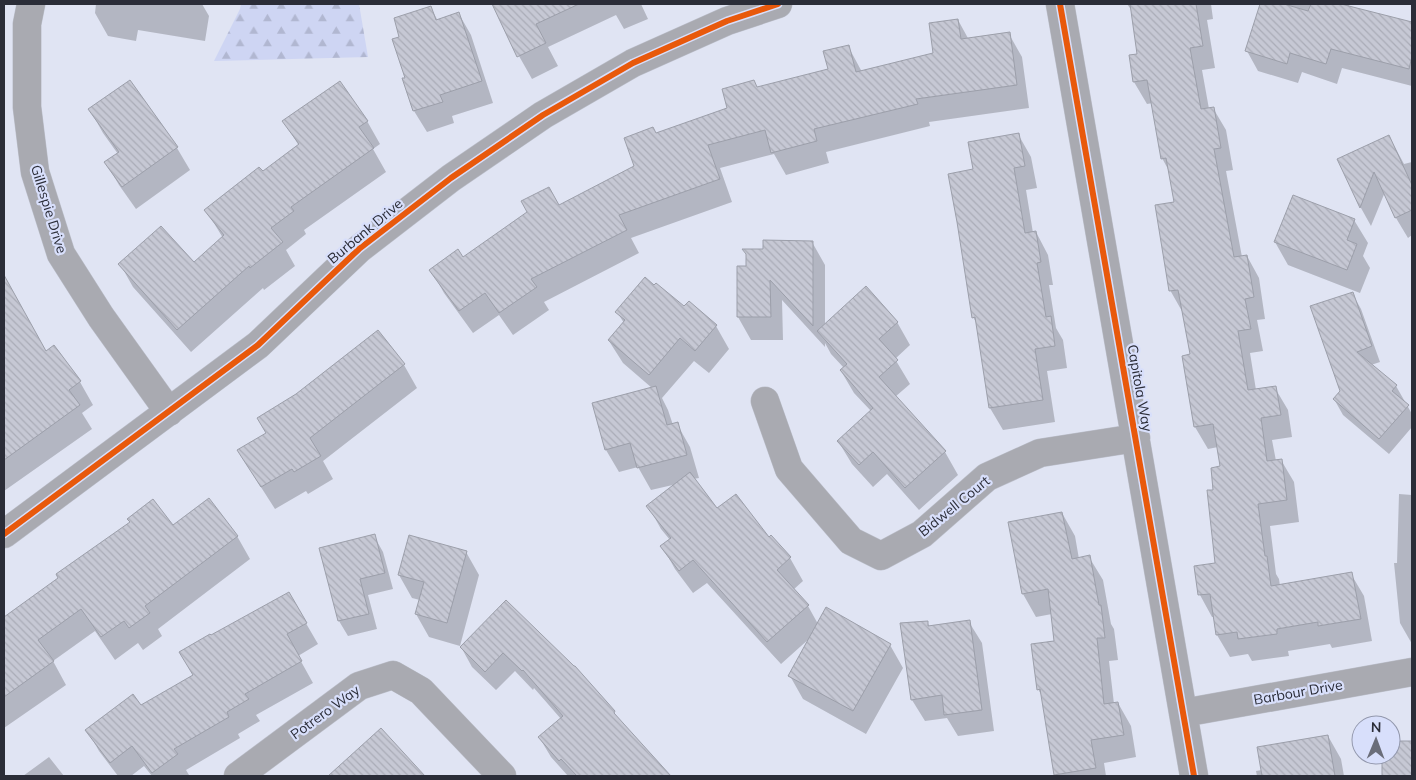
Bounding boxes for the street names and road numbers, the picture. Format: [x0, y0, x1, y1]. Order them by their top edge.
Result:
street label: Gillespie Drive [27, 163, 71, 255]
street label: Burbank Drive [324, 194, 406, 268]
street label: Capitola Way [1123, 343, 1157, 434]
street label: Bidwell Court [915, 472, 993, 540]
street label: Barbour Drive [1252, 675, 1344, 709]
street label: Potrero Way [287, 680, 364, 743]

